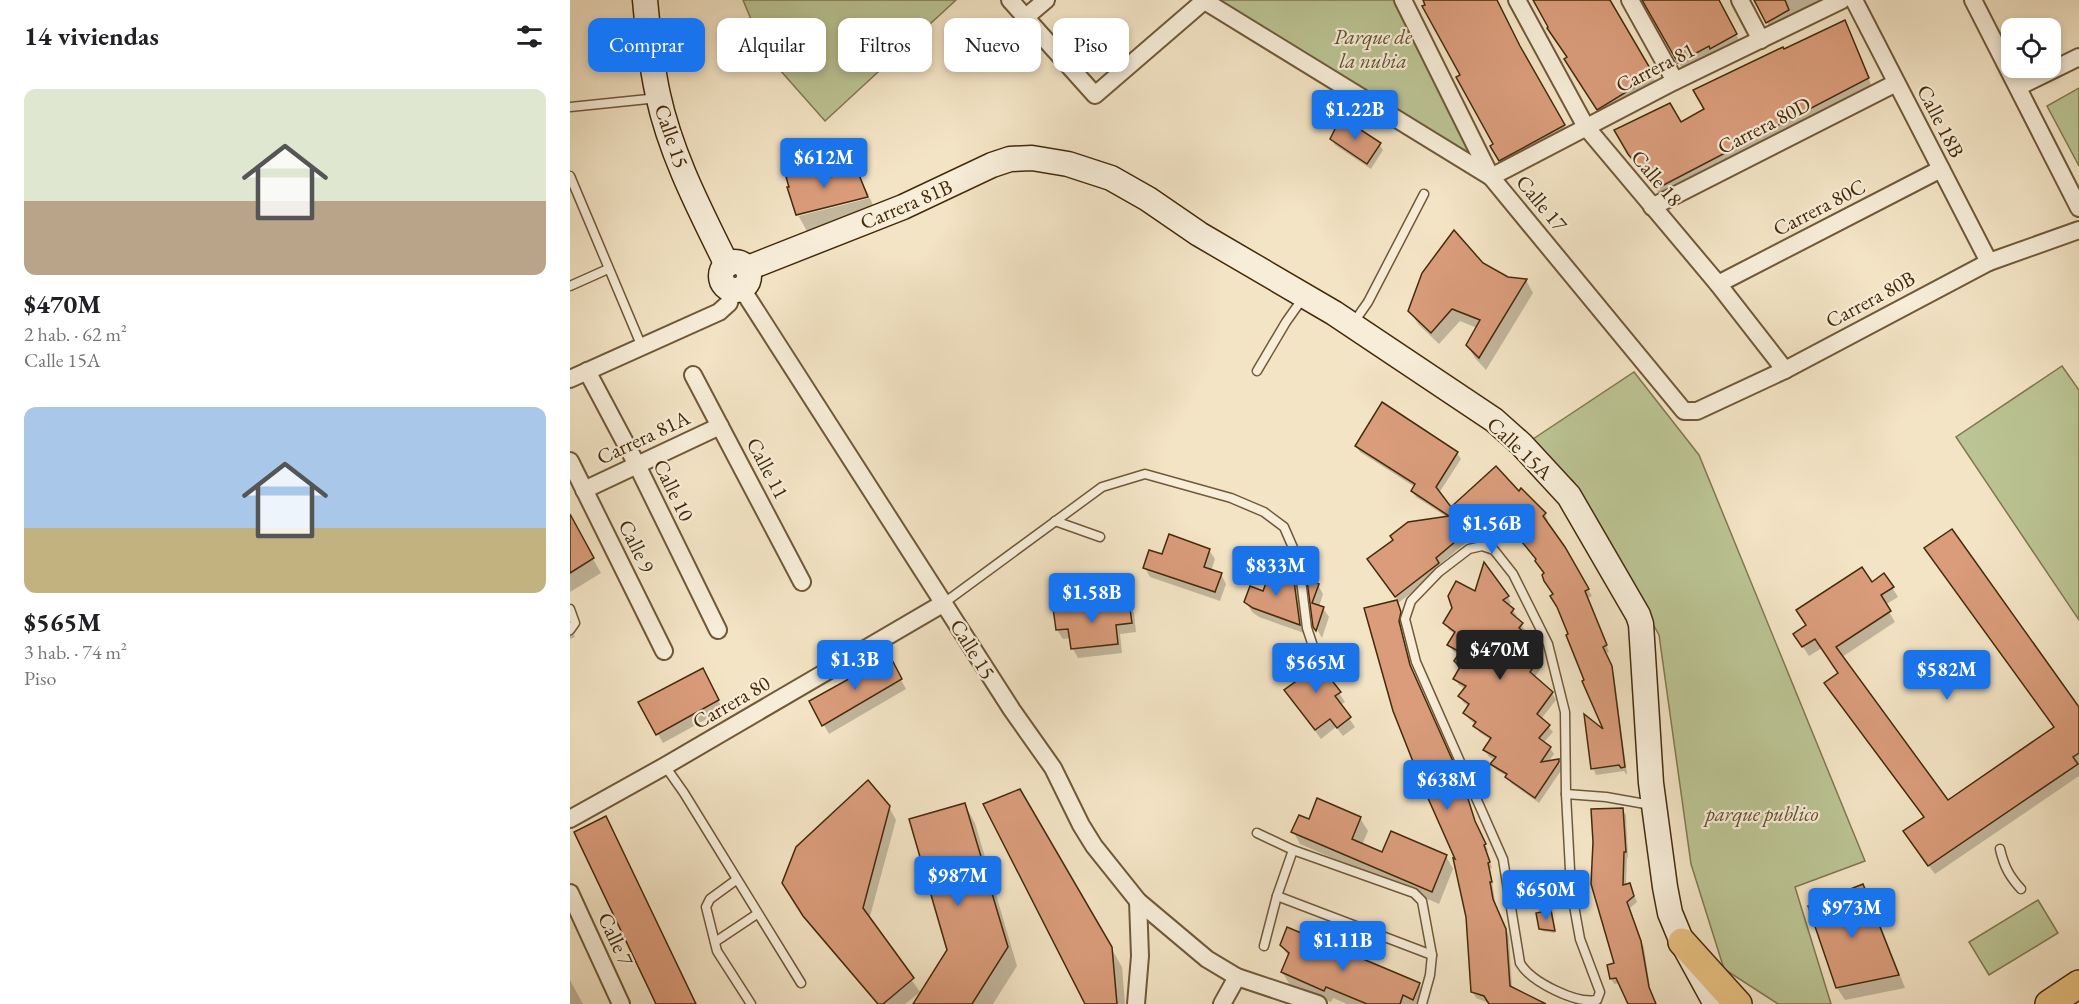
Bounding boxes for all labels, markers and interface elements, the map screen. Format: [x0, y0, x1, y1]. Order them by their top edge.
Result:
chip: Comprar [588, 18, 705, 72]
chip: Alquilar [717, 18, 826, 72]
chip: Filtros [838, 18, 932, 72]
chip: Nuevo [944, 18, 1041, 72]
chip: Piso [1053, 18, 1129, 72]
map controls [2001, 18, 2061, 78]
button: locate [2001, 18, 2061, 78]
text: 14 viviendas [24, 19, 159, 53]
icon: filters [513, 20, 546, 53]
park label: Parque de la nubia [1334, 23, 1413, 74]
street label: Carrera 81 [1611, 36, 1699, 98]
street label: Calle 18B [1911, 80, 1971, 162]
pin: $1.22B [1306, 90, 1404, 141]
street label: Carrera 80D [1713, 90, 1815, 160]
text: $1.22B [1326, 96, 1384, 122]
street label: Calle 15 [649, 100, 695, 172]
icon: home [231, 128, 339, 236]
pin: $612M [782, 138, 866, 189]
text: $612M [794, 144, 854, 170]
street label: Calle 18 [1625, 144, 1689, 212]
street label: Calle 17 [1510, 169, 1574, 238]
street label: Carrera 80C [1768, 172, 1870, 242]
street label: Carrera 81B [856, 173, 956, 235]
street label: Carrera 80B [1821, 264, 1919, 334]
text: $470M [24, 287, 101, 321]
text: 2 hab. · 62 m² [24, 321, 127, 347]
text: Calle 15A [24, 347, 101, 373]
street label: Carrera 81A [592, 403, 694, 470]
street label: Calle 15A [1481, 411, 1559, 486]
street label: Calle 11 [741, 433, 795, 503]
icon: home [231, 446, 339, 554]
street label: Calle 10 [647, 454, 701, 526]
pin: $1.56B [1443, 504, 1541, 555]
text: $1.56B [1463, 510, 1521, 536]
street label: Calle 9 [613, 515, 661, 577]
pin: $833M [1234, 546, 1318, 597]
text: $833M [1246, 552, 1306, 578]
pin: $1.58B [1043, 573, 1141, 624]
text: $1.58B [1063, 579, 1121, 605]
text: $565M [24, 605, 101, 639]
street label: Calle 15 [944, 614, 1002, 684]
pin: $470M [1458, 630, 1542, 681]
text: $470M [1470, 636, 1530, 662]
text: 3 hab. · 74 m² [24, 639, 127, 665]
pin: $1.3B [813, 640, 897, 691]
pin: $565M [1274, 643, 1358, 694]
text: $1.3B [831, 646, 879, 672]
text: $565M [1286, 649, 1346, 675]
pin: $582M [1905, 650, 1989, 701]
text: $582M [1917, 656, 1977, 682]
text: Piso [24, 665, 56, 691]
street label: Carrera 80 [687, 669, 775, 735]
pin: $638M [1405, 760, 1489, 811]
text: $638M [1417, 766, 1477, 792]
park label: parque publico [1702, 800, 1819, 828]
pin: $987M [916, 856, 1000, 907]
text: $987M [928, 862, 988, 888]
pin: $650M [1504, 870, 1588, 921]
text: $650M [1516, 876, 1576, 902]
pin: $973M [1810, 888, 1894, 939]
text: $973M [1822, 894, 1882, 920]
street label: Calle 7 [592, 908, 640, 971]
pin: $1.11B [1294, 921, 1392, 972]
text: $1.11B [1314, 927, 1372, 953]

